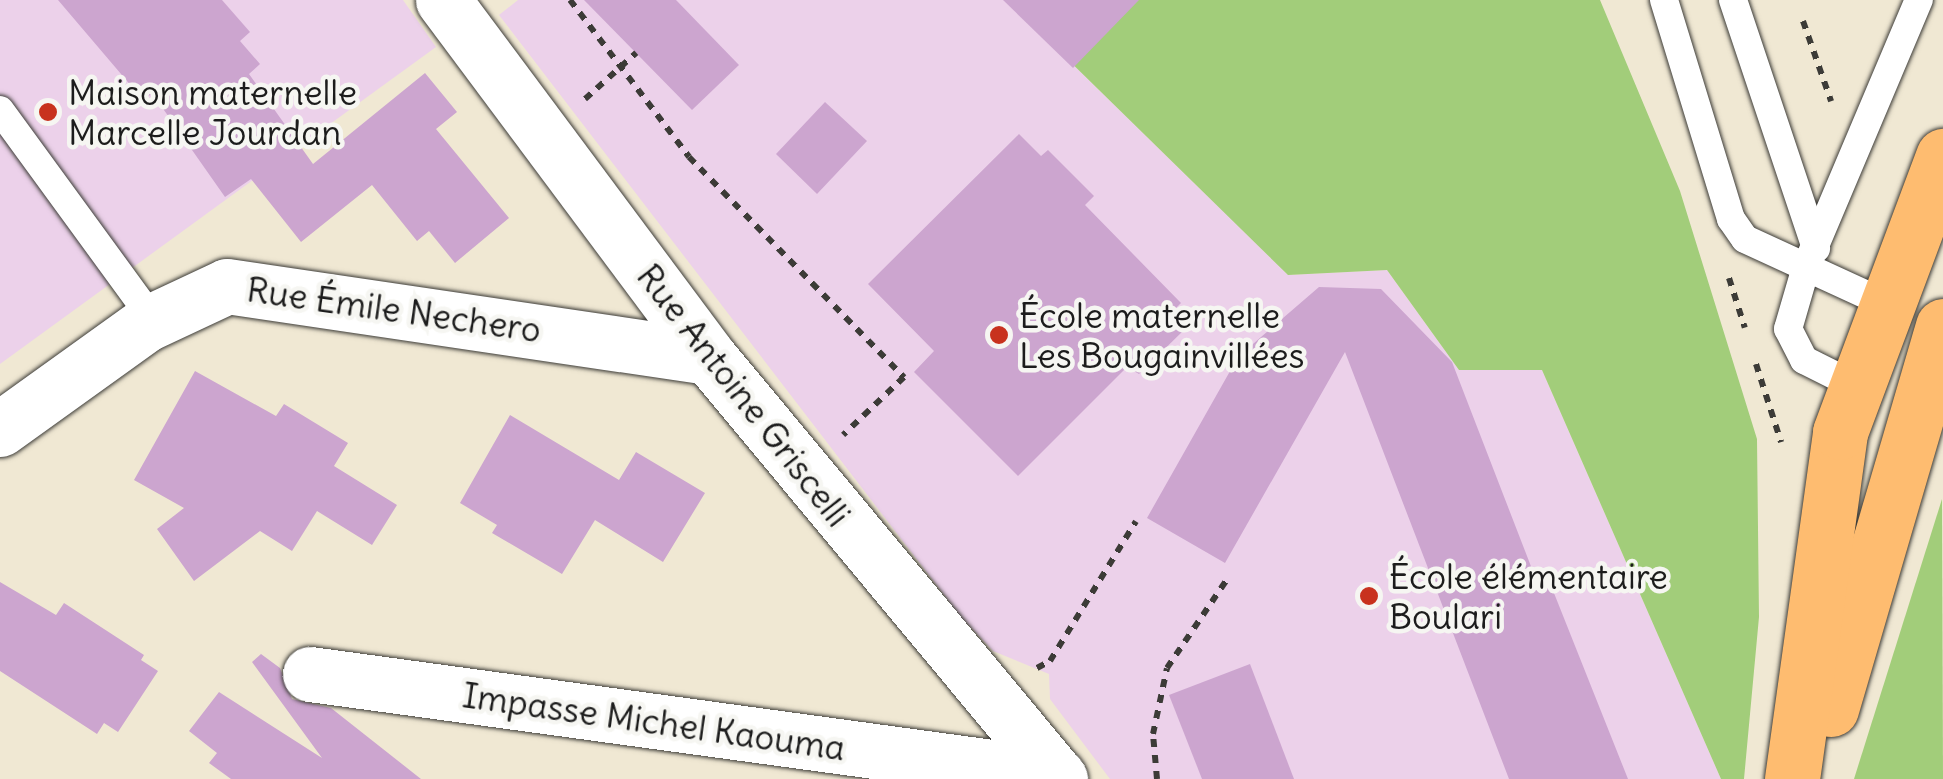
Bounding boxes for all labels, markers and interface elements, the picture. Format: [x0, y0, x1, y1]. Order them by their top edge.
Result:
place label: Maison maternelle Marcelle Jourdan [68, 71, 357, 153]
marker: Maison maternelle Marcelle Jourdan [37, 101, 59, 123]
street label: Rue Antoine Griscelli [628, 255, 860, 535]
street label: Rue Émile Nechero [244, 268, 544, 350]
place label: École maternelle Les Bougainvillées [1019, 294, 1304, 376]
marker: École maternelle Les Bougainvillées [988, 324, 1010, 346]
place label: École élémentaire Boulari [1389, 555, 1668, 637]
marker: École élémentaire Boulari [1358, 585, 1380, 607]
street label: Impasse Michel Kaouma [460, 673, 848, 769]

